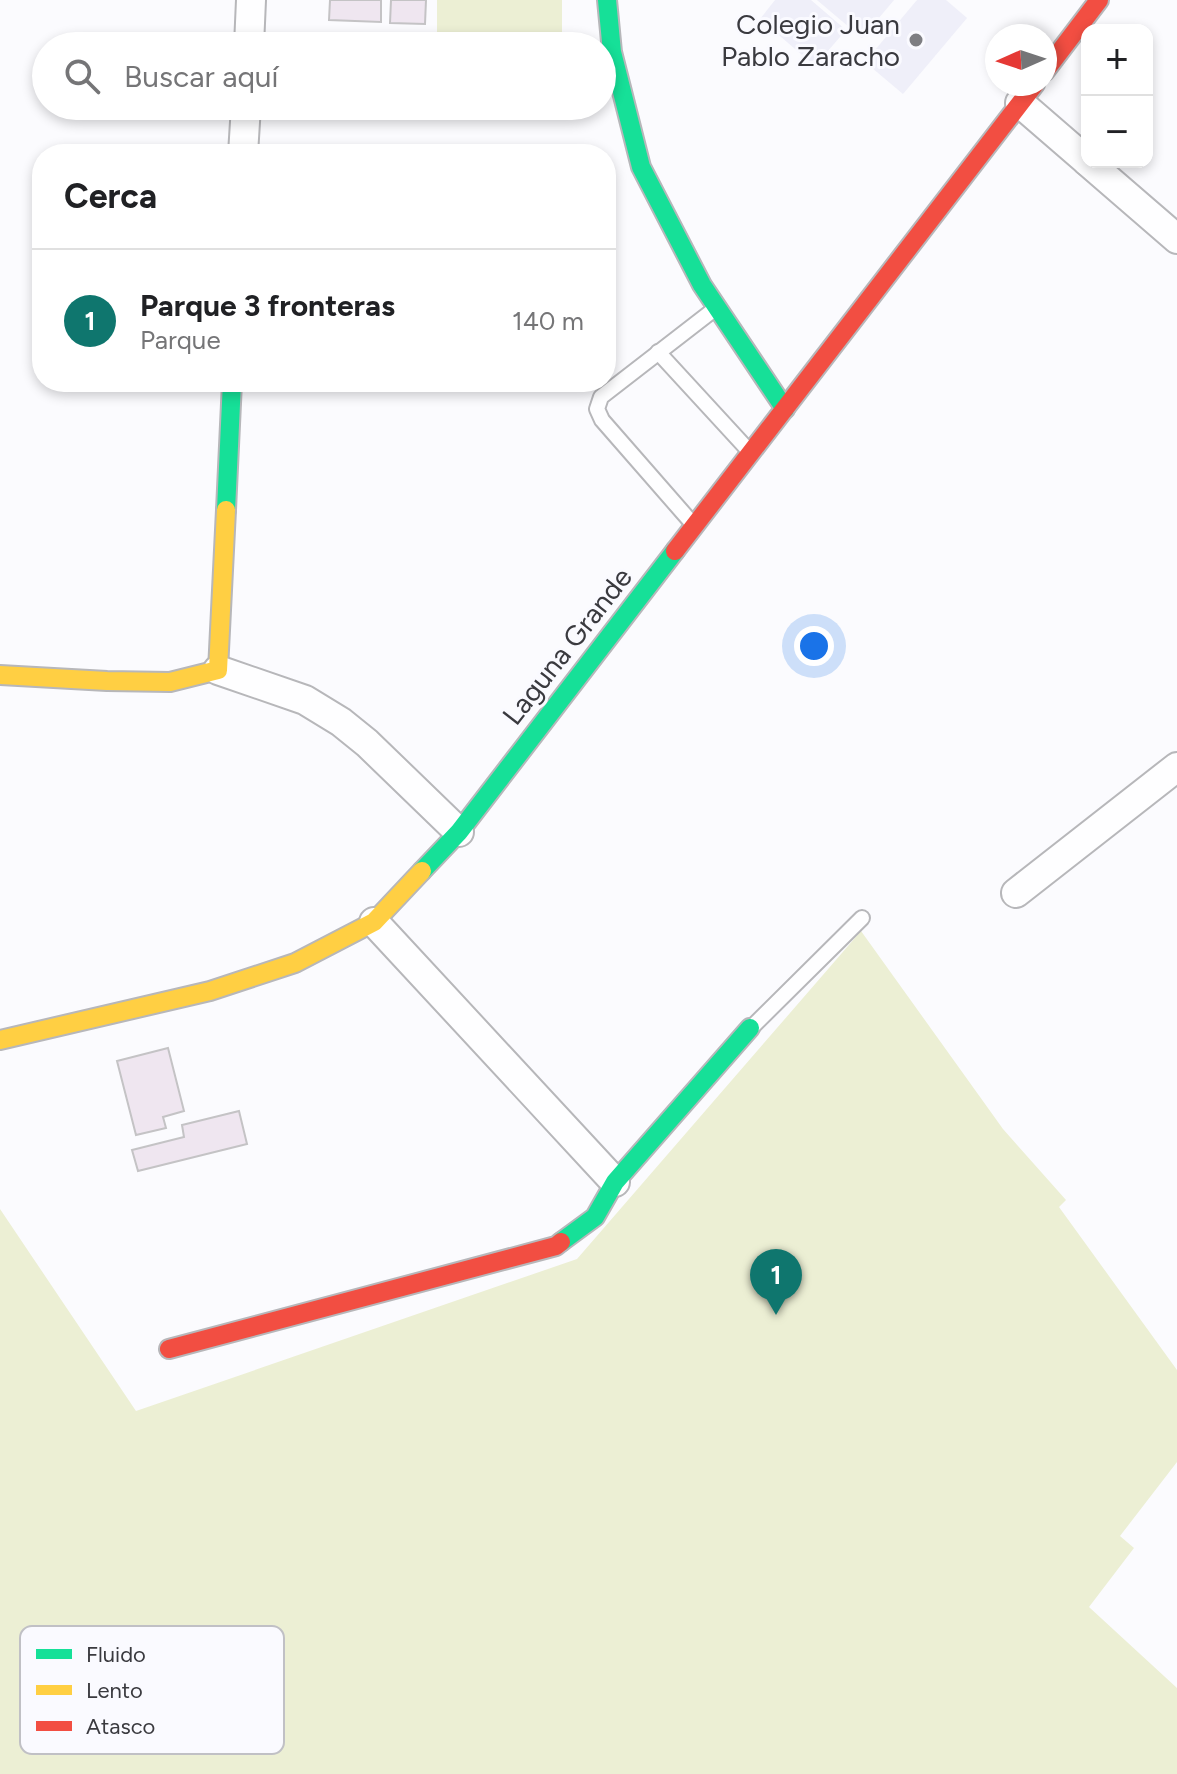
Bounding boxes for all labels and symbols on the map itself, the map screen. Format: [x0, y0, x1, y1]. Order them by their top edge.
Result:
place label: Colegio Juan Pablo Zaracho [721, 7, 900, 73]
north arrow [985, 24, 1057, 96]
marker: Colegio Juan Pablo Zaracho [907, 31, 925, 49]
street label: Laguna Grande [495, 561, 639, 731]
your location [794, 626, 834, 666]
pin: 1 [750, 1249, 802, 1315]
legend [20, 1626, 284, 1754]
text: Fluido [86, 1641, 146, 1668]
text: Lento [86, 1677, 143, 1704]
text: Atasco [86, 1713, 155, 1740]

